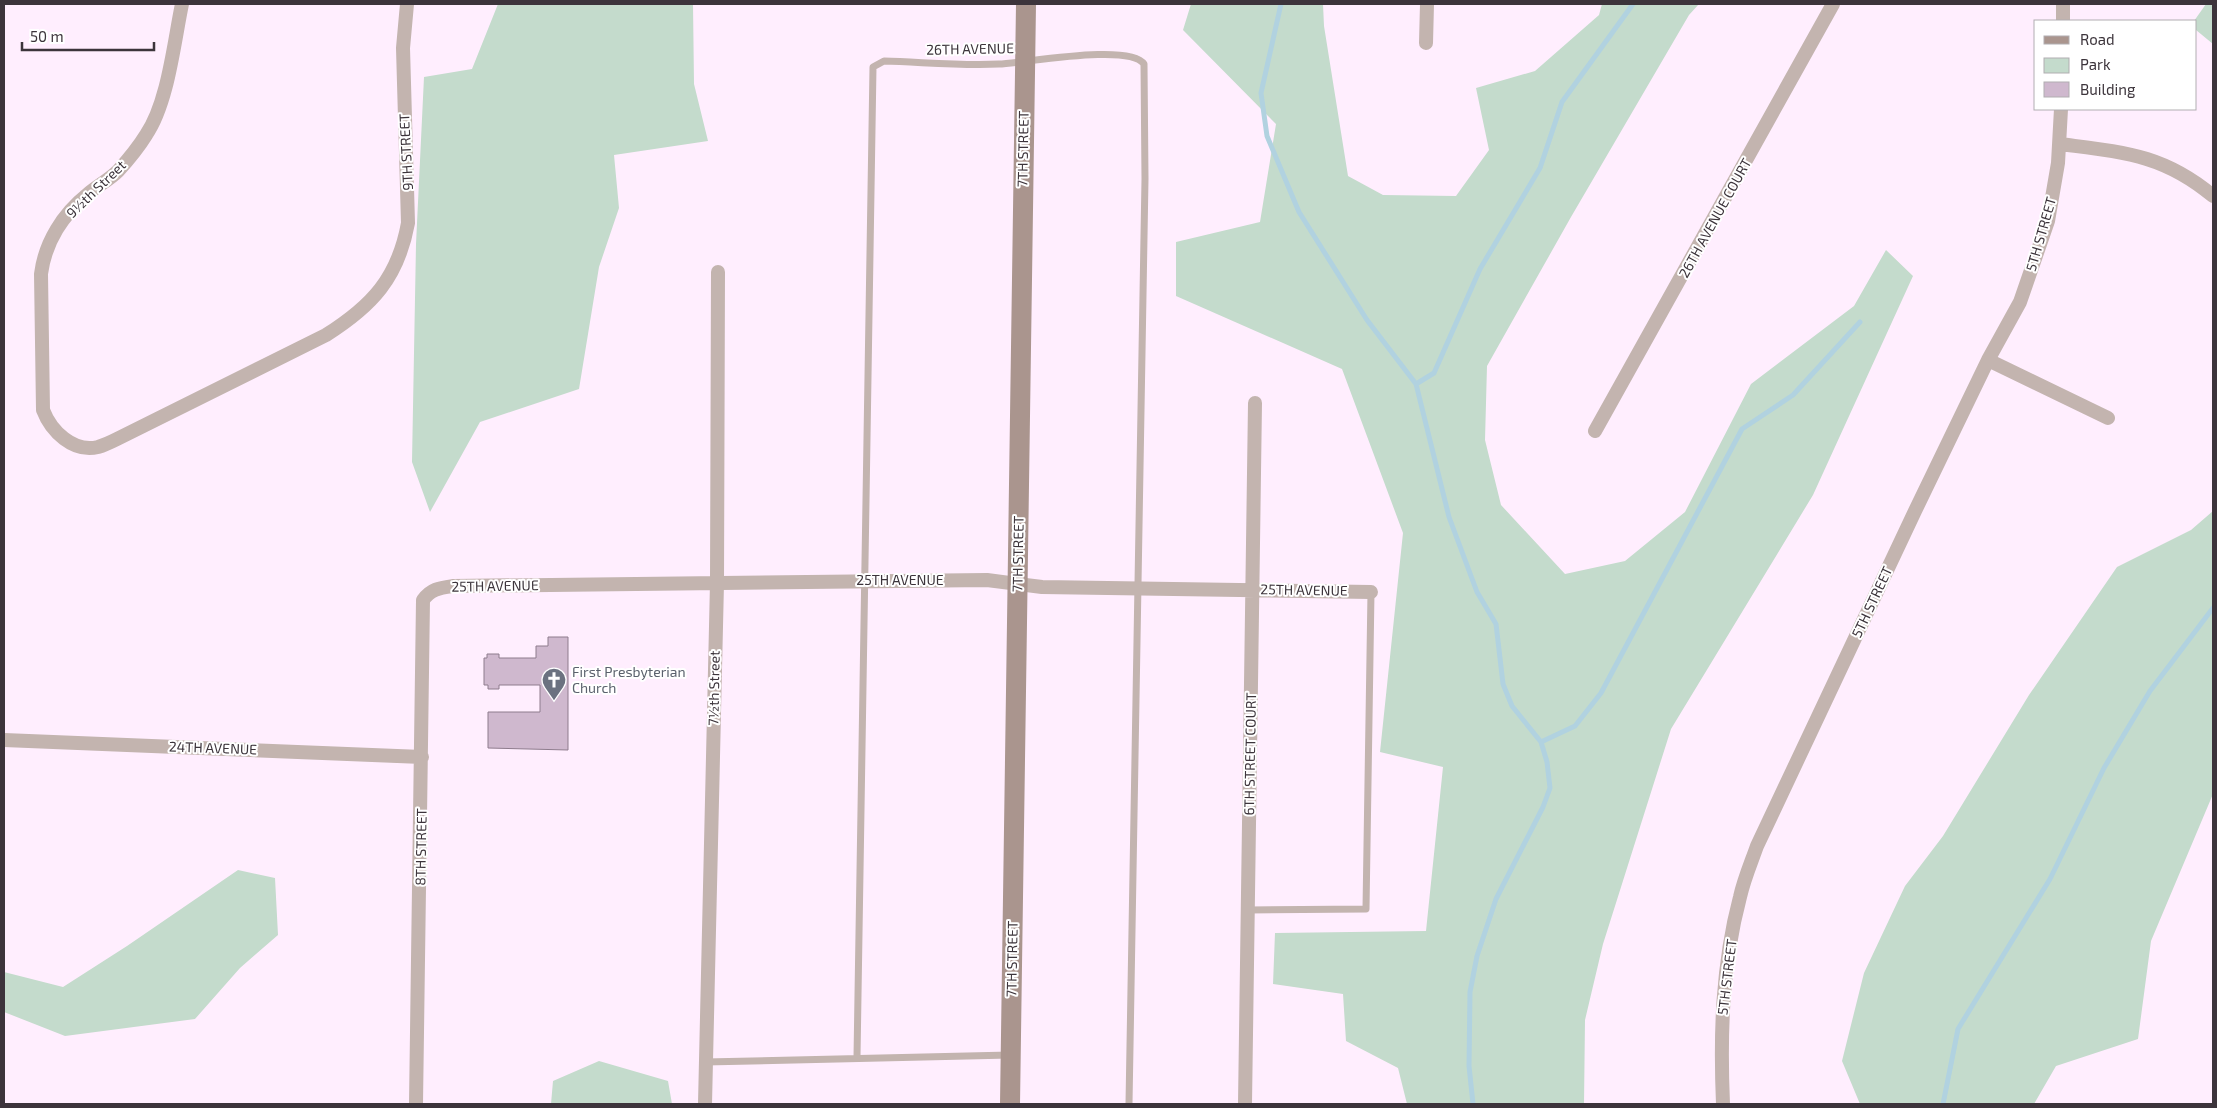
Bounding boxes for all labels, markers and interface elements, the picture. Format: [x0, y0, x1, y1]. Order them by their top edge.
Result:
scale bar [22, 20, 155, 52]
legend [2034, 20, 2197, 110]
text: 50 m [30, 27, 64, 45]
text: Road [2080, 30, 2115, 48]
street label: 26TH AVENUE [926, 39, 1014, 58]
text: Park [2080, 55, 2111, 73]
text: Building [2080, 80, 2136, 98]
street label: 7TH STREET [1013, 111, 1032, 187]
street label: 9TH STREET [395, 113, 416, 191]
street label: 26TH AVENUE COURT [1675, 155, 1754, 280]
street label: 9½th Street [62, 156, 129, 221]
street label: 5TH STREET [2022, 195, 2059, 273]
street label: 7TH STREET [1008, 516, 1027, 592]
street label: 5TH STREET [1848, 563, 1895, 640]
street label: 25TH AVENUE [856, 571, 944, 588]
street label: 25TH AVENUE [451, 576, 539, 595]
street label: 25TH AVENUE [1260, 580, 1348, 599]
street label: 7½th Street [704, 650, 723, 726]
place label: First Presbyterian Church [572, 663, 686, 696]
church icon: First Presbyterian Church [541, 667, 567, 701]
street label: 6TH STREET COURT [1240, 692, 1259, 816]
street label: 24TH AVENUE [169, 737, 258, 758]
street label: 8TH STREET [411, 808, 430, 886]
street label: 7TH STREET [1002, 921, 1021, 997]
street label: 5TH STREET [1713, 938, 1740, 1016]

